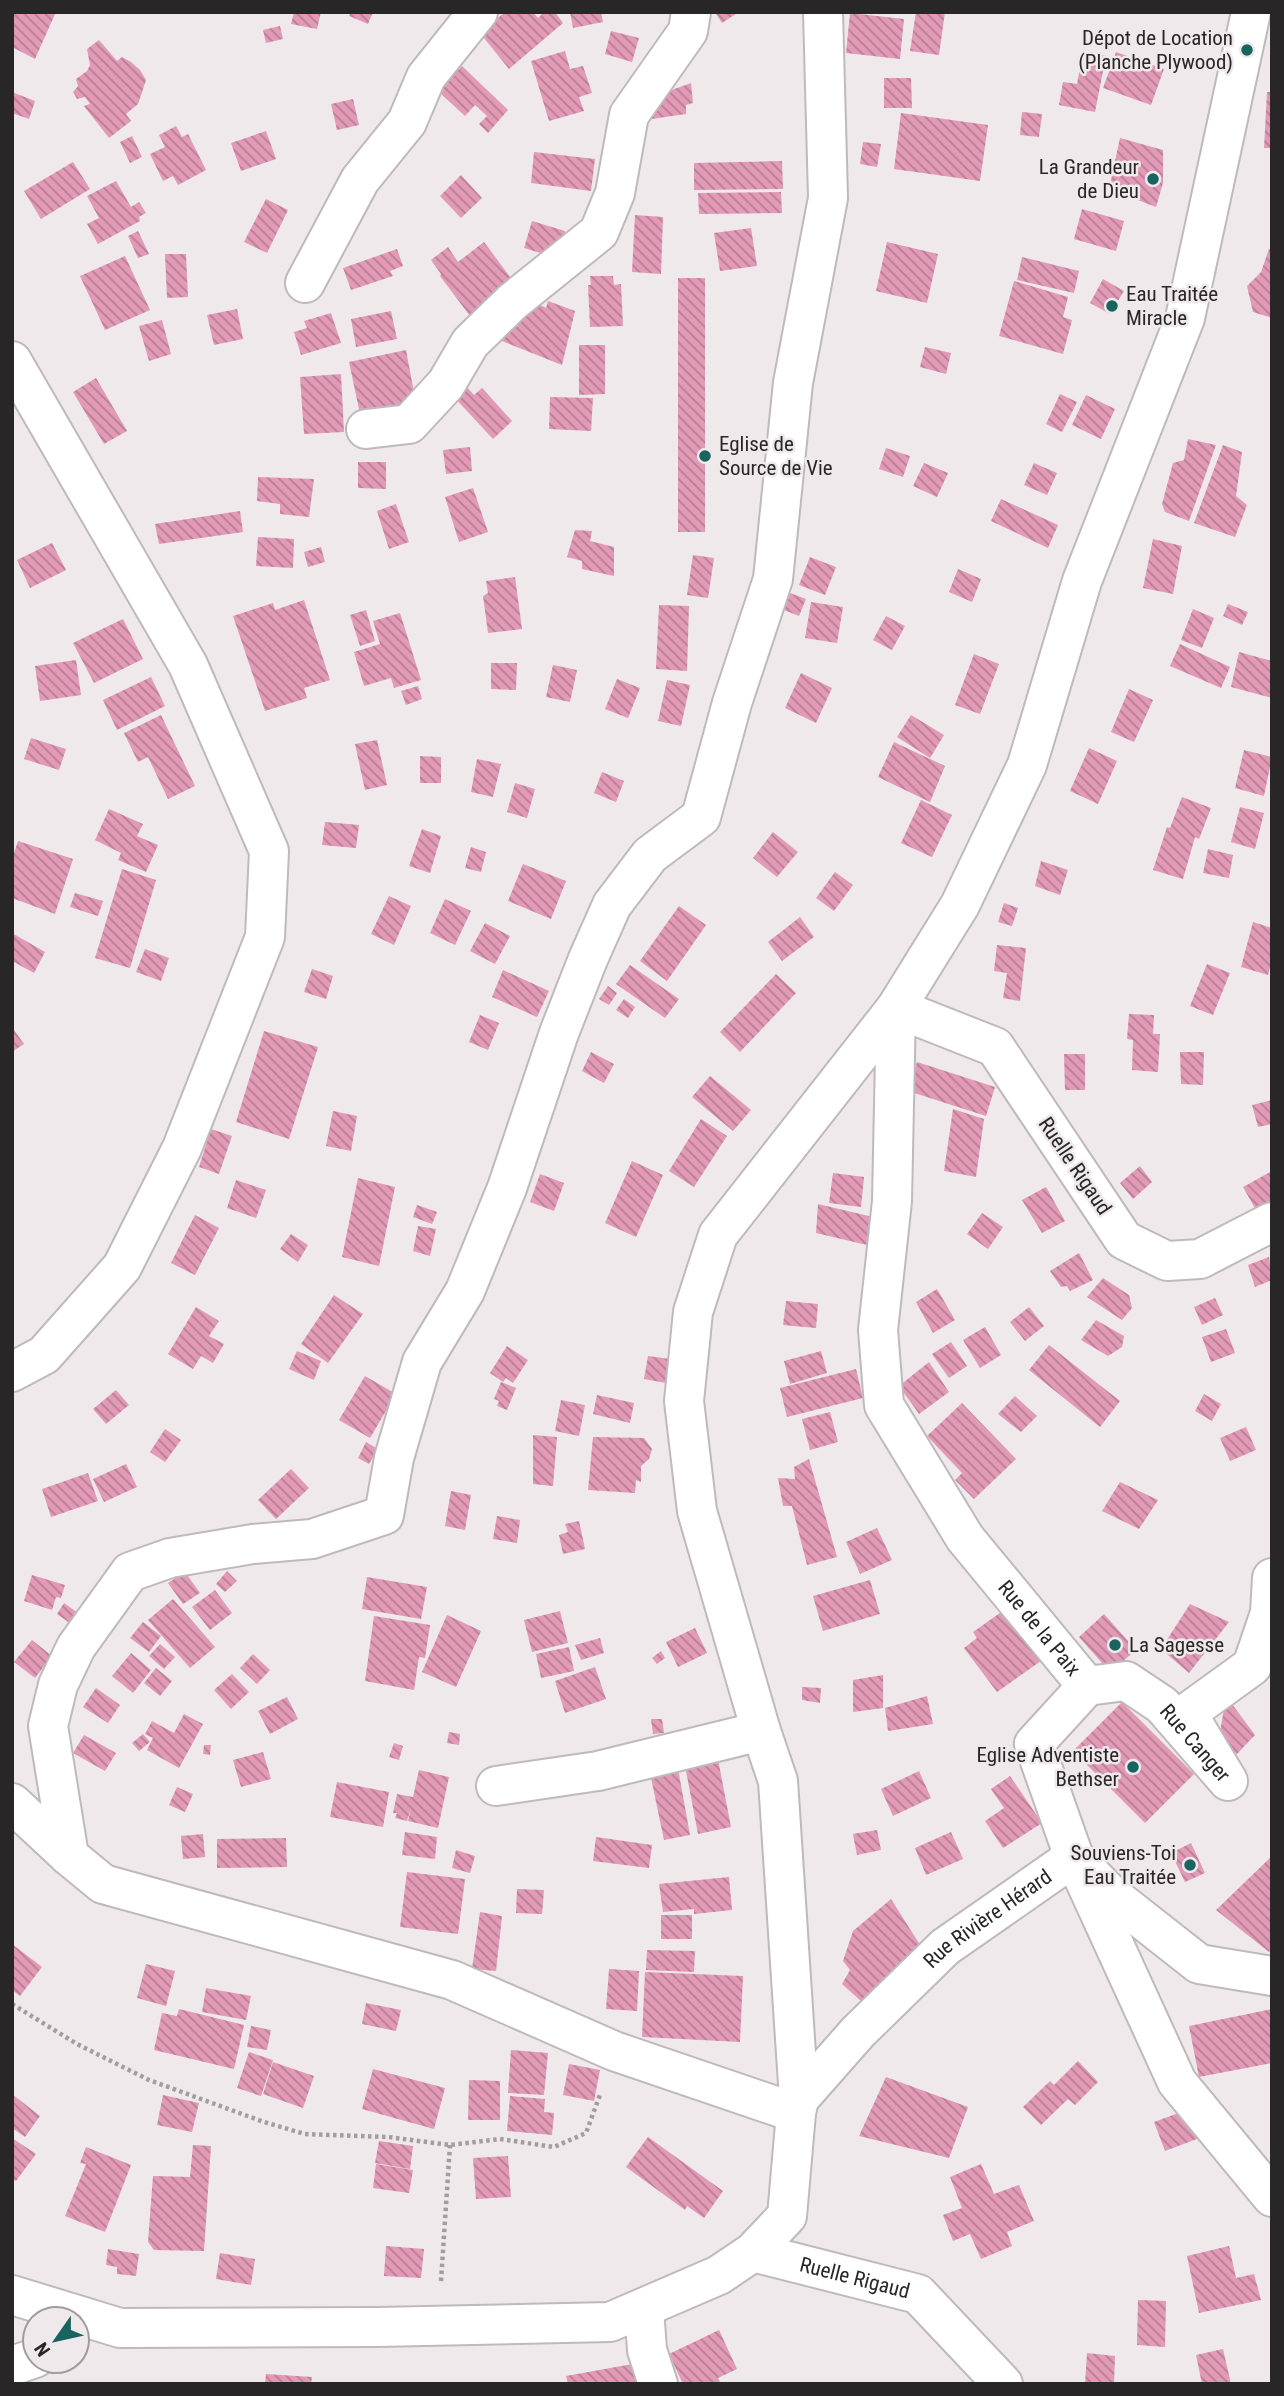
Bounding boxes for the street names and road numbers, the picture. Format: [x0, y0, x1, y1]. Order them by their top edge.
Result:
street label: Ruelle Rigaud [1034, 1113, 1116, 1219]
street label: Rue de la Paix [993, 1576, 1086, 1681]
street label: Rue Canger [1155, 1699, 1235, 1787]
street label: Rue Rivière Hérard [919, 1864, 1056, 1973]
street label: Ruelle Rigaud [797, 2252, 912, 2303]

